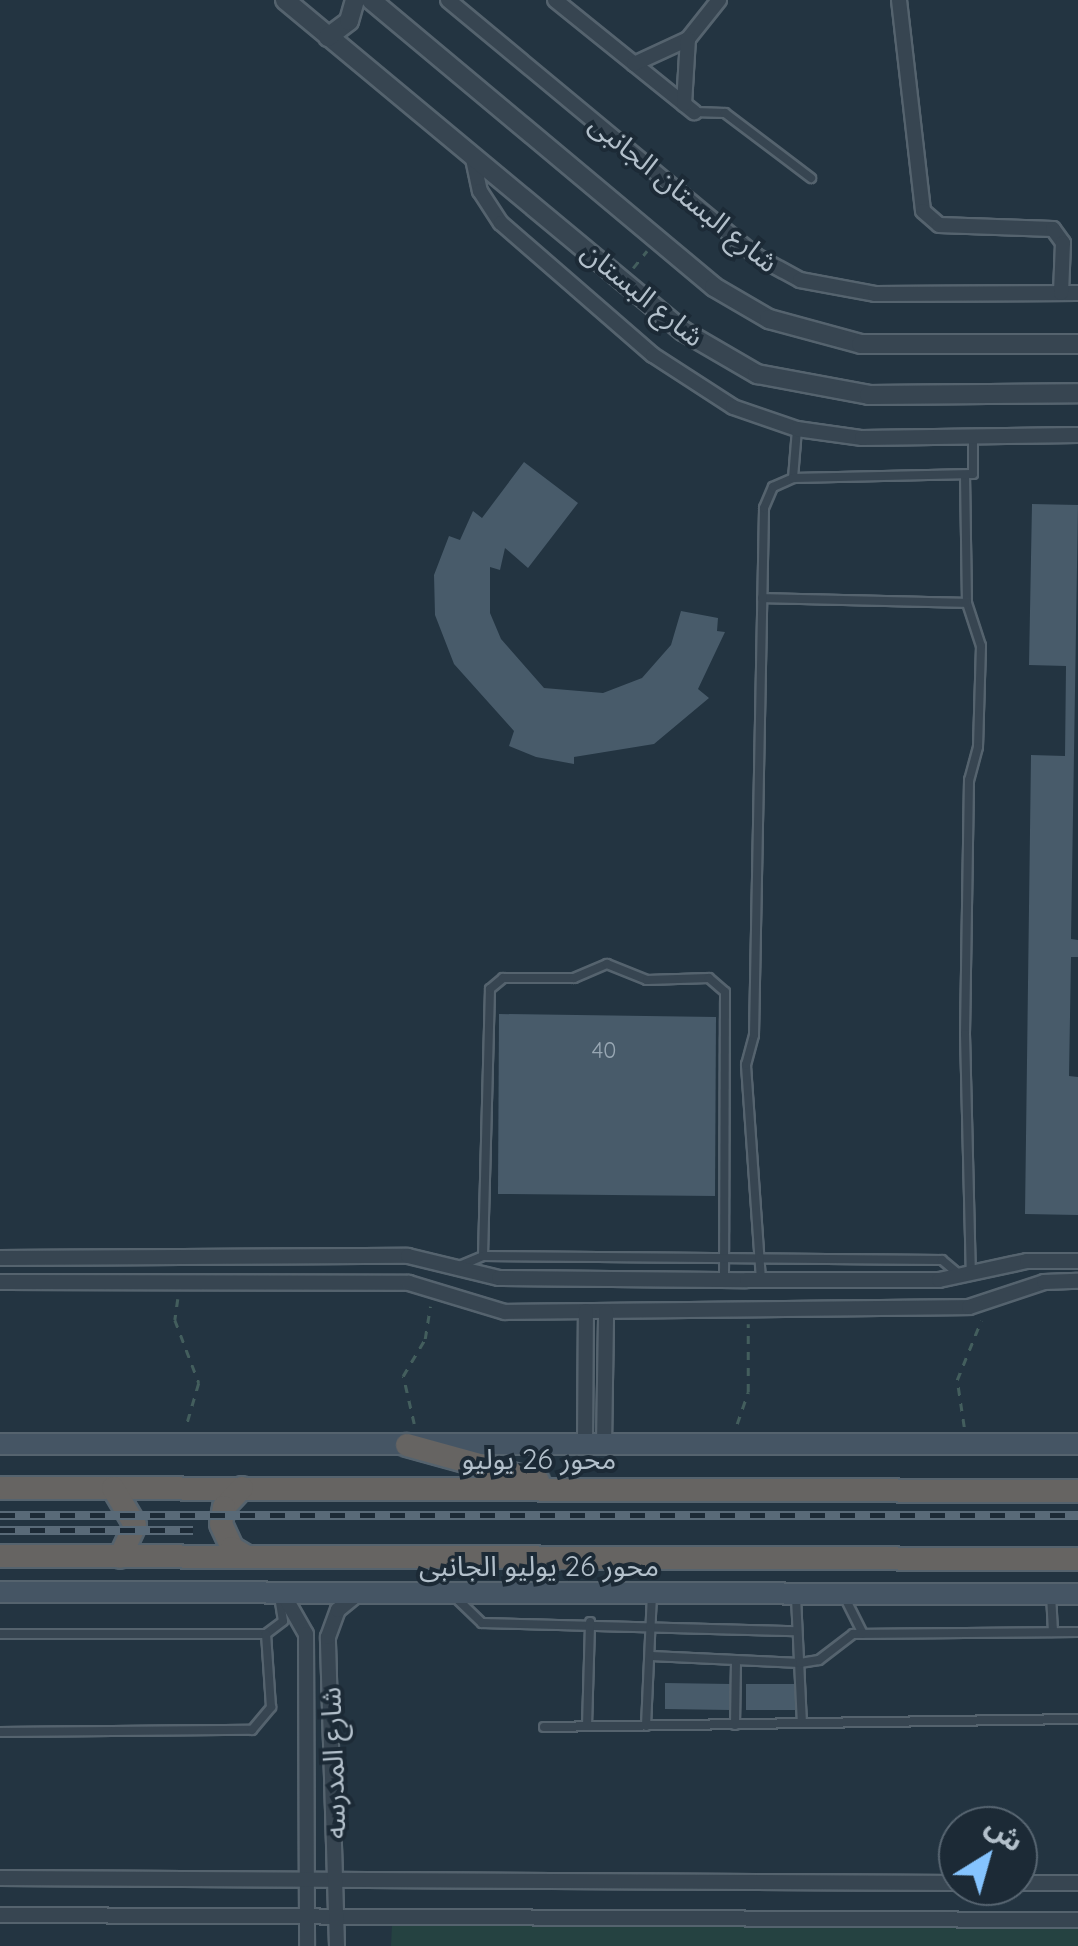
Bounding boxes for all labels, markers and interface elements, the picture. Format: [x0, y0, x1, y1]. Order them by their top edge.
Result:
street label: شارع البستان الجانبى [583, 107, 785, 279]
street label: شارع البستان [575, 235, 711, 353]
house number: 40 [592, 1038, 616, 1064]
street label: محور 26 يوليو [462, 1442, 616, 1476]
street label: محور 26 يوليو الجانبى [419, 1549, 659, 1583]
street label: شارع المدرسه [314, 1686, 352, 1840]
north arrow [938, 1806, 1038, 1906]
text: ش [979, 1808, 1031, 1859]

